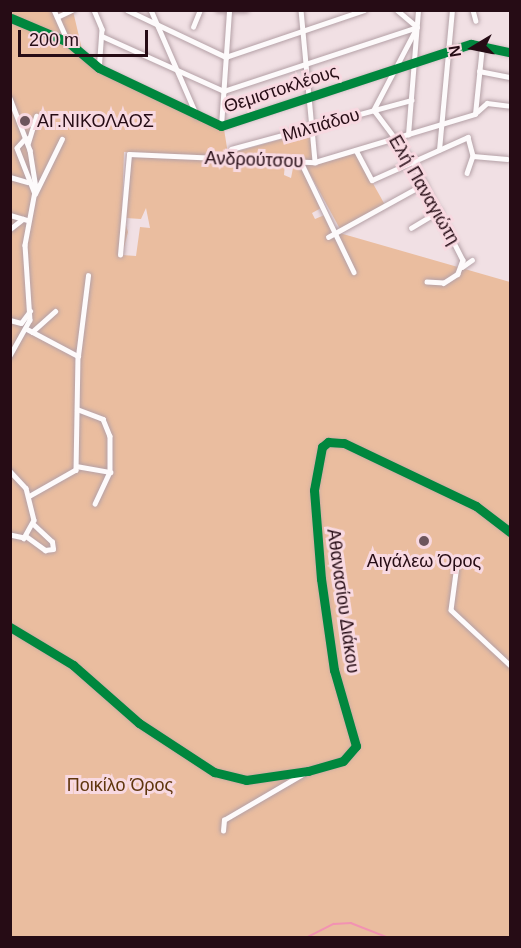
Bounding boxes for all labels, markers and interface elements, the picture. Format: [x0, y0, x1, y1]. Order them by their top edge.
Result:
scale bar [21, 18, 152, 56]
north arrow [443, 18, 503, 78]
text: 200 m [29, 30, 79, 50]
text: N [445, 44, 464, 58]
street label: Θεμιστοκλέους [221, 60, 341, 118]
street label: Μιλτιάδου [280, 104, 362, 146]
place label: ΑΓ.ΝΙΚΟΛΑΟΣ [37, 110, 154, 132]
marker: ΑΓ.ΝΙΚΟΛΑΟΣ [18, 114, 32, 128]
street label: Ελή Παναγιώτη [384, 131, 464, 249]
street label: Ανδρούτσου [204, 147, 304, 173]
street label: Αθανασίου Διάκου [322, 527, 364, 675]
marker: Αιγάλεω Όρος [417, 534, 431, 548]
place label: Αιγάλεω Όρος [367, 550, 481, 572]
park label: Ποικίλο Όρος [67, 774, 173, 796]

